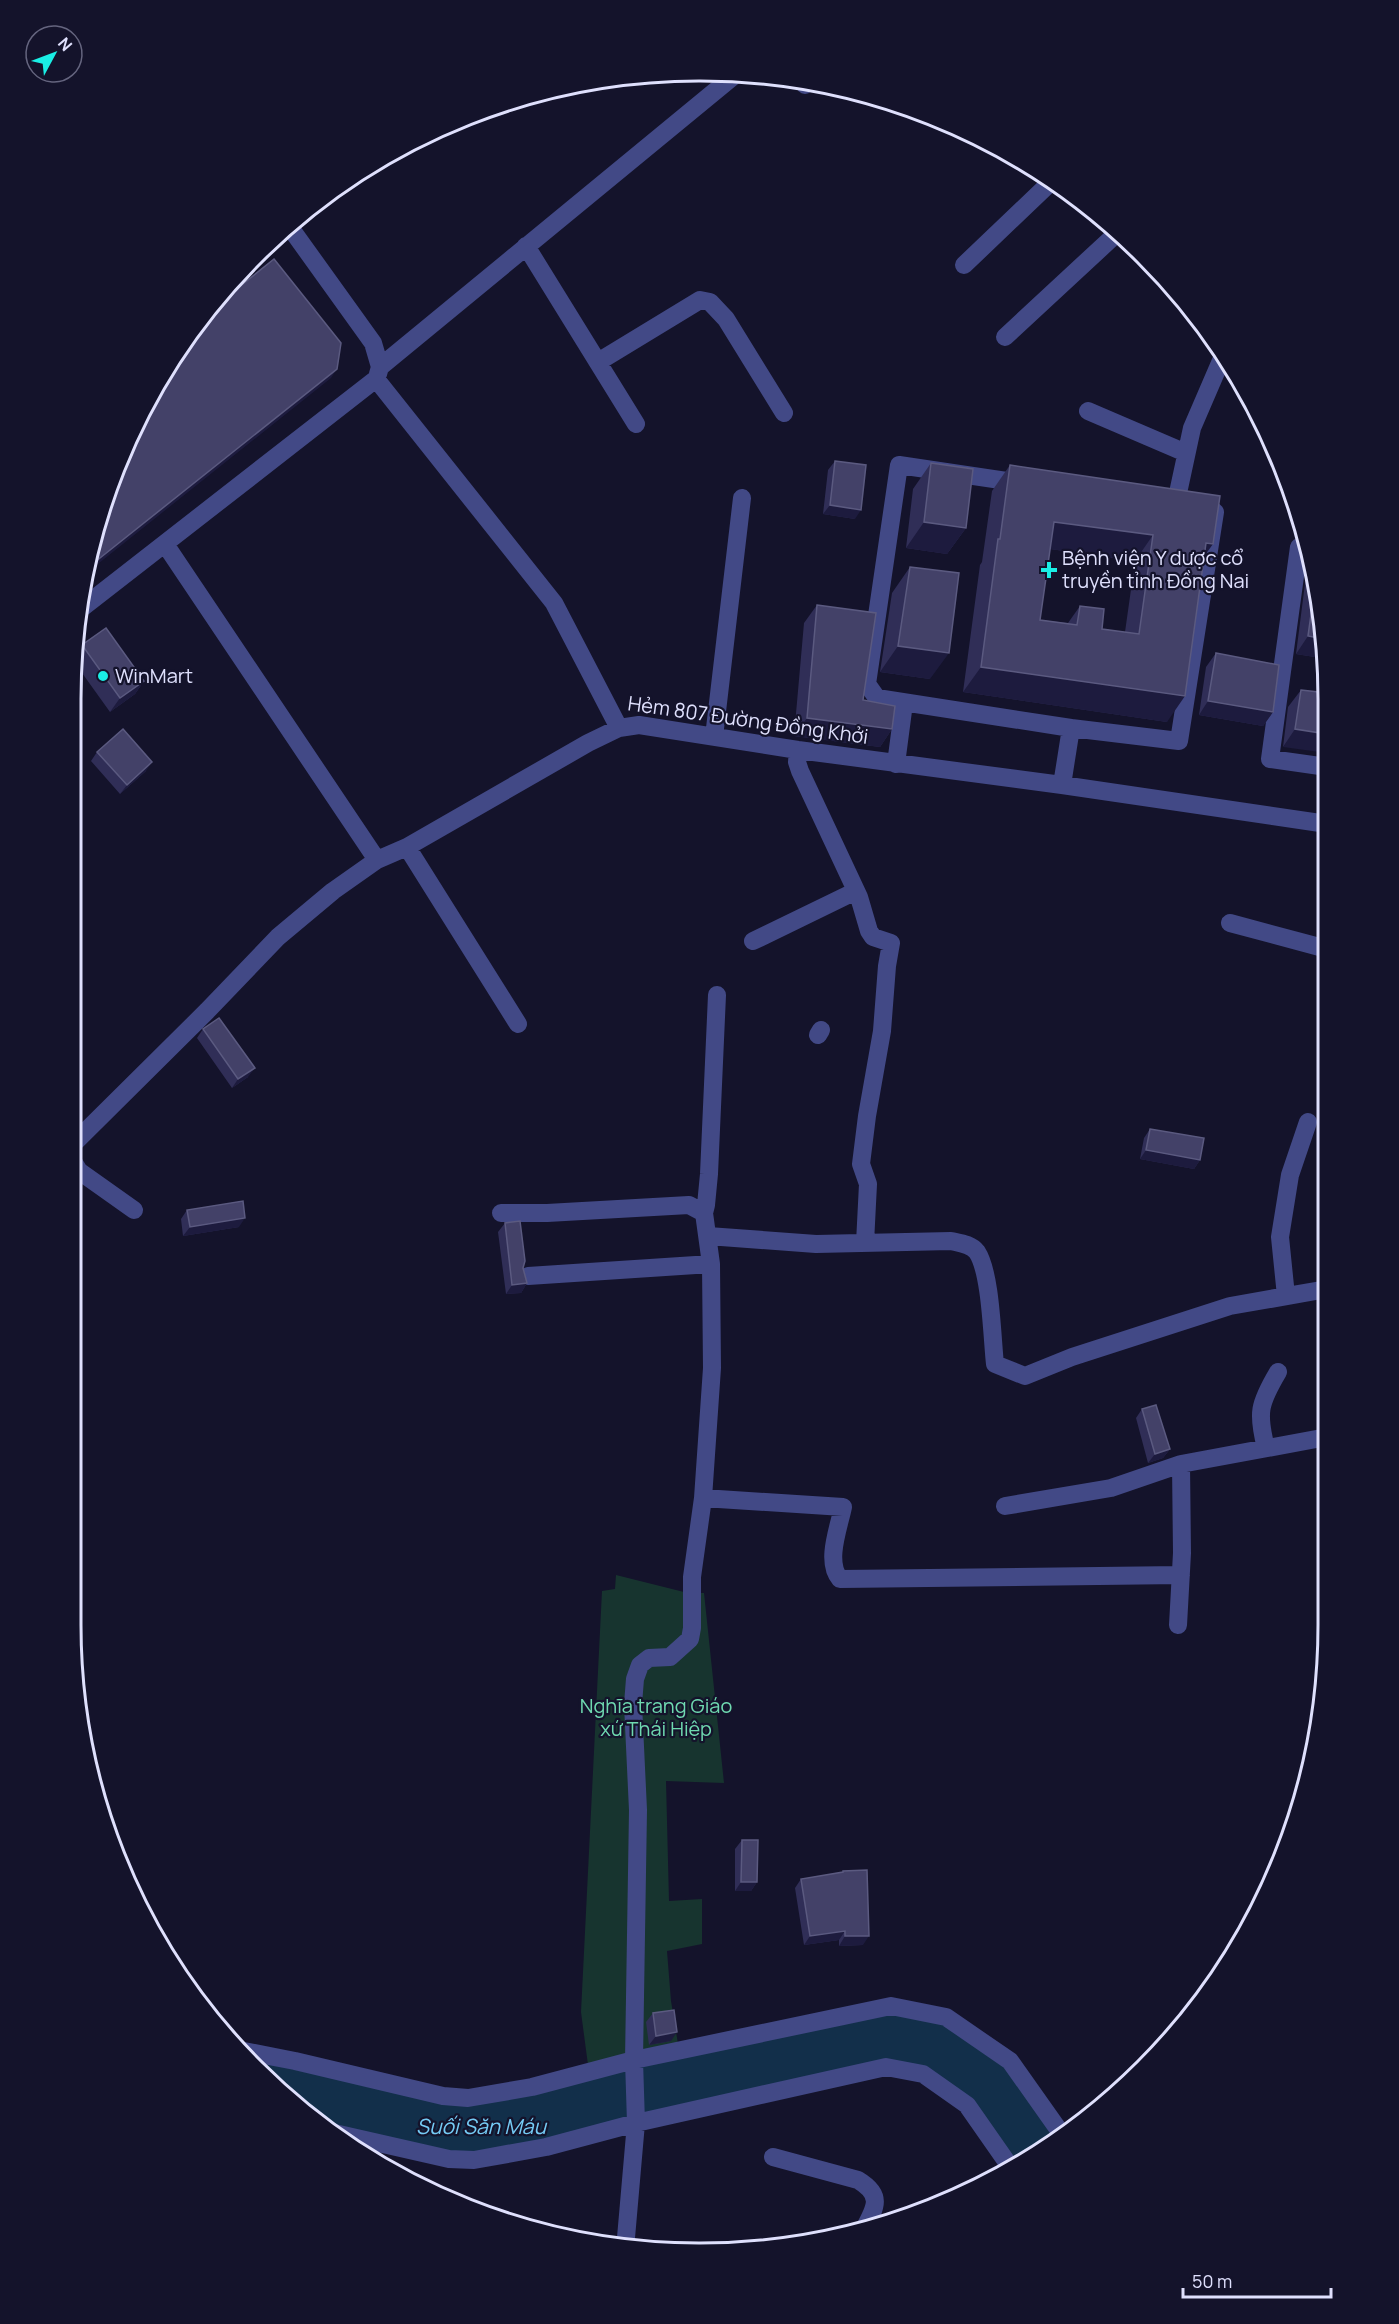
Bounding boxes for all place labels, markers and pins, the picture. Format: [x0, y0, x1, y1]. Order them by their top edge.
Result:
place label: Bệnh viện Y dược cổ truyền tỉnh Đồng Nai [1062, 544, 1249, 594]
marker: Bệnh viện Y dược cổ truyền tỉnh Đồng Nai [1040, 561, 1058, 579]
place label: WinMart [115, 662, 193, 689]
marker: WinMart [96, 669, 110, 683]

